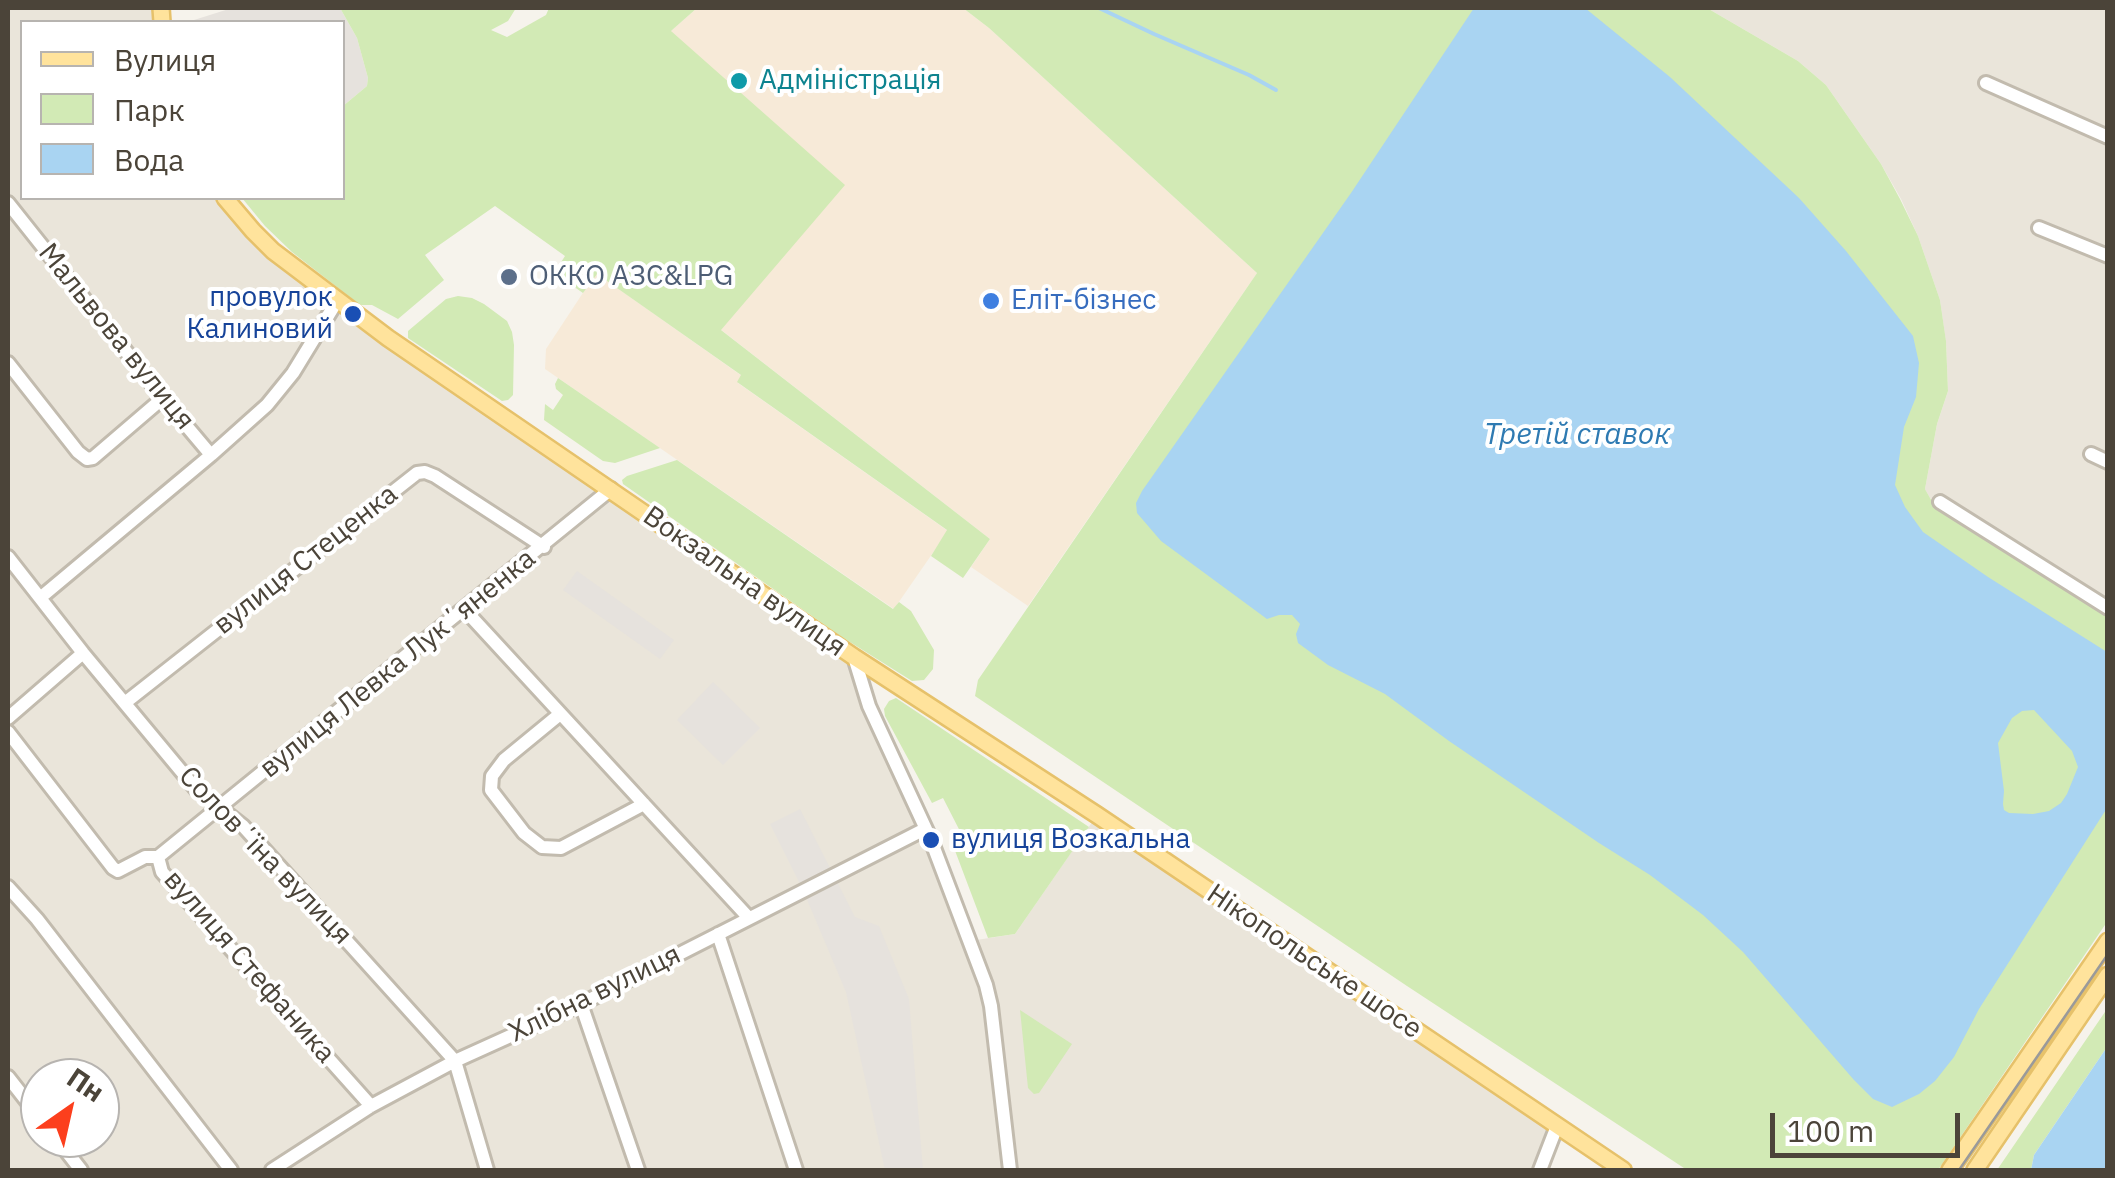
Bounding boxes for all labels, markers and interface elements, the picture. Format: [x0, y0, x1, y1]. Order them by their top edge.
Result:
legend [20, 20, 345, 200]
text: Вулиця [114, 40, 216, 79]
place label: Адміністрація [759, 64, 942, 98]
marker: Адміністрація [728, 70, 750, 92]
text: Парк [114, 90, 185, 129]
text: Вода [114, 140, 184, 179]
street label: Мальвова вулиця [31, 237, 201, 437]
place label: ОККО АЗС&LPG [529, 260, 733, 294]
marker: ОККО АЗС&LPG [498, 266, 520, 288]
place label: провулок Калиновий [186, 281, 333, 347]
place label: Еліт-бізнес [1011, 284, 1156, 318]
marker: Еліт-бізнес [980, 290, 1002, 312]
marker: провулок Калиновий [342, 303, 364, 325]
water label: Третій ставок [1484, 417, 1670, 453]
street label: вулиця Стеценка [207, 478, 405, 642]
street label: Вокзальна вулиця [636, 500, 852, 664]
street label: вулиця Левка Лукʼяненка [253, 542, 543, 786]
street label: Соловʼїна вулиця [171, 760, 359, 952]
place label: вулиця Возкальна [951, 823, 1191, 857]
marker: вулиця Возкальна [920, 829, 942, 851]
street label: вулиця Стефаника [156, 864, 342, 1070]
street label: Нікопольське шосе [1200, 878, 1428, 1046]
street label: Хлібна вулиця [504, 938, 686, 1050]
north arrow [20, 1058, 120, 1158]
text: Пн [60, 1059, 112, 1110]
scale bar [1775, 1093, 1965, 1155]
text: 100 m [1787, 1111, 1874, 1150]

